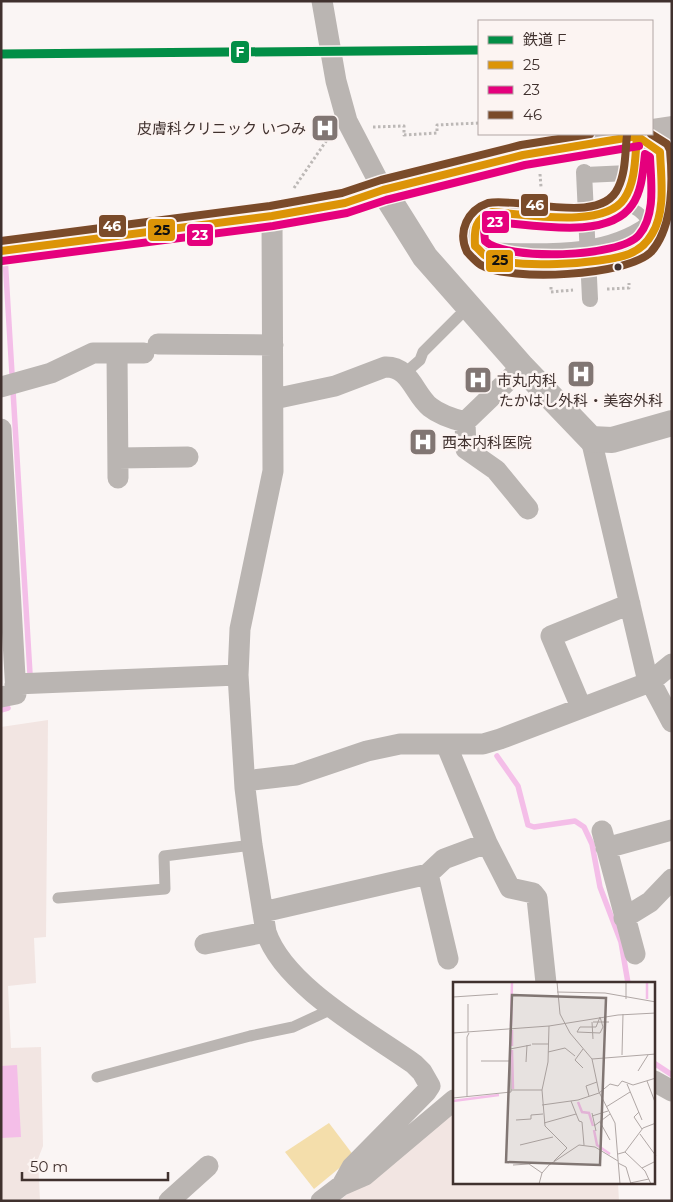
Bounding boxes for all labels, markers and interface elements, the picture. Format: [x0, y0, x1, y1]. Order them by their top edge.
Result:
legend [478, 20, 653, 135]
text: 鉄道 F [523, 30, 566, 49]
line badge: F [230, 40, 250, 64]
text: F [236, 43, 245, 61]
text: 25 [523, 55, 540, 74]
text: 23 [523, 80, 540, 99]
text: 46 [523, 105, 542, 124]
hospital icon: 皮膚科クリニック いつみ [310, 113, 340, 143]
place label: 皮膚科クリニック いつみ [137, 119, 306, 138]
line badge: 46 [520, 193, 549, 217]
text: 46 [526, 196, 544, 214]
line badge: 23 [481, 210, 510, 234]
text: 23 [487, 213, 503, 231]
line badge: 46 [98, 214, 127, 238]
text: 46 [103, 217, 121, 235]
line badge: 25 [147, 218, 176, 242]
text: 25 [154, 221, 170, 239]
line badge: 23 [186, 223, 214, 247]
text: 23 [192, 226, 208, 244]
line badge: 25 [485, 249, 514, 273]
text: 25 [492, 251, 508, 269]
unlabelled marker [613, 262, 623, 272]
hospital icon: たかはし外科・美容外科 [566, 359, 596, 389]
hospital icon: 市丸内科 [463, 365, 493, 395]
place label: 市丸内科 [497, 371, 557, 390]
place label: たかはし外科・美容外科 [499, 391, 663, 410]
hospital icon: 西本内科医院 [408, 427, 438, 457]
place label: 西本内科医院 [442, 433, 532, 452]
inset map [453, 982, 656, 1184]
scale bar [22, 1150, 169, 1182]
text: 50 m [30, 1157, 68, 1176]

